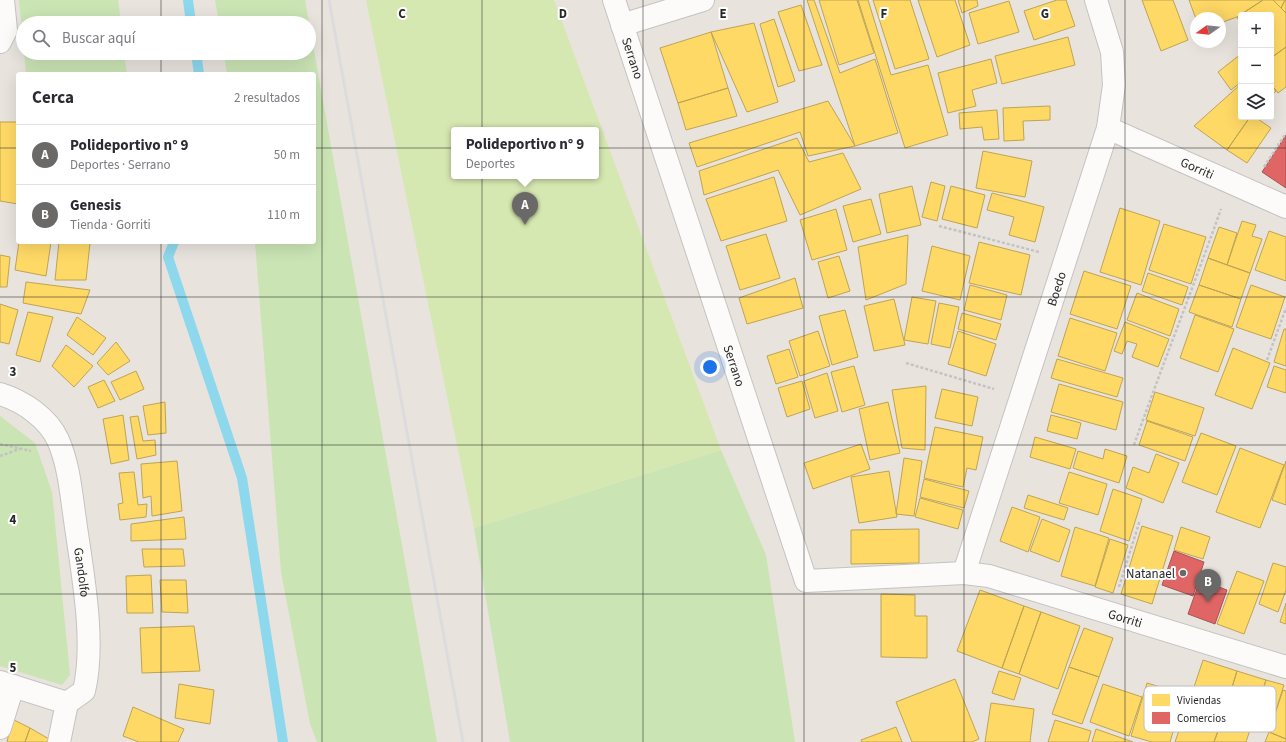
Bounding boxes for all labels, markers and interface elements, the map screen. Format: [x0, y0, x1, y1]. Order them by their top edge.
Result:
text: C [398, 5, 406, 23]
text: D [559, 5, 567, 23]
text: E [719, 5, 727, 23]
text: F [881, 5, 888, 23]
text: G [1041, 5, 1049, 23]
north arrow [1190, 12, 1226, 48]
map controls [1238, 12, 1274, 120]
button: + [1238, 12, 1274, 48]
search box [16, 16, 316, 60]
icon: search [30, 27, 52, 49]
text: Buscar aquí [62, 28, 135, 49]
street label: Serrano [617, 35, 647, 81]
button: − [1238, 48, 1274, 84]
button: layers [1238, 84, 1274, 120]
text: Cerca [32, 86, 74, 110]
text: 2 resultados [234, 89, 300, 107]
popup [451, 127, 599, 179]
text: Polideportivo n° 9 [466, 134, 584, 155]
text: Polideportivo n° 9 [70, 135, 189, 156]
text: A [41, 146, 49, 164]
text: 50 m [274, 146, 300, 164]
street label: Gorriti [1178, 153, 1217, 184]
text: Deportes [466, 155, 515, 173]
text: Deportes · Serrano [70, 156, 171, 174]
pin: A [512, 192, 538, 225]
text: Genesis [70, 195, 121, 216]
text: B [41, 206, 49, 224]
text: 110 m [267, 206, 300, 224]
text: Tienda · Gorriti [70, 216, 151, 234]
street label: Boedo [1043, 269, 1071, 308]
street label: Serrano [719, 343, 749, 389]
your location [700, 357, 720, 377]
text: 3 [10, 363, 17, 381]
text: 4 [10, 511, 17, 529]
street label: Gandolfo [69, 546, 94, 598]
place label: Natanael [1126, 565, 1175, 583]
marker: Natanael [1178, 568, 1188, 578]
pin: B [1195, 569, 1221, 602]
street label: Gorriti [1106, 605, 1144, 632]
text: 5 [10, 659, 17, 677]
legend [1144, 686, 1276, 732]
text: Viviendas [1177, 693, 1221, 708]
text: Comercios [1177, 711, 1226, 726]

